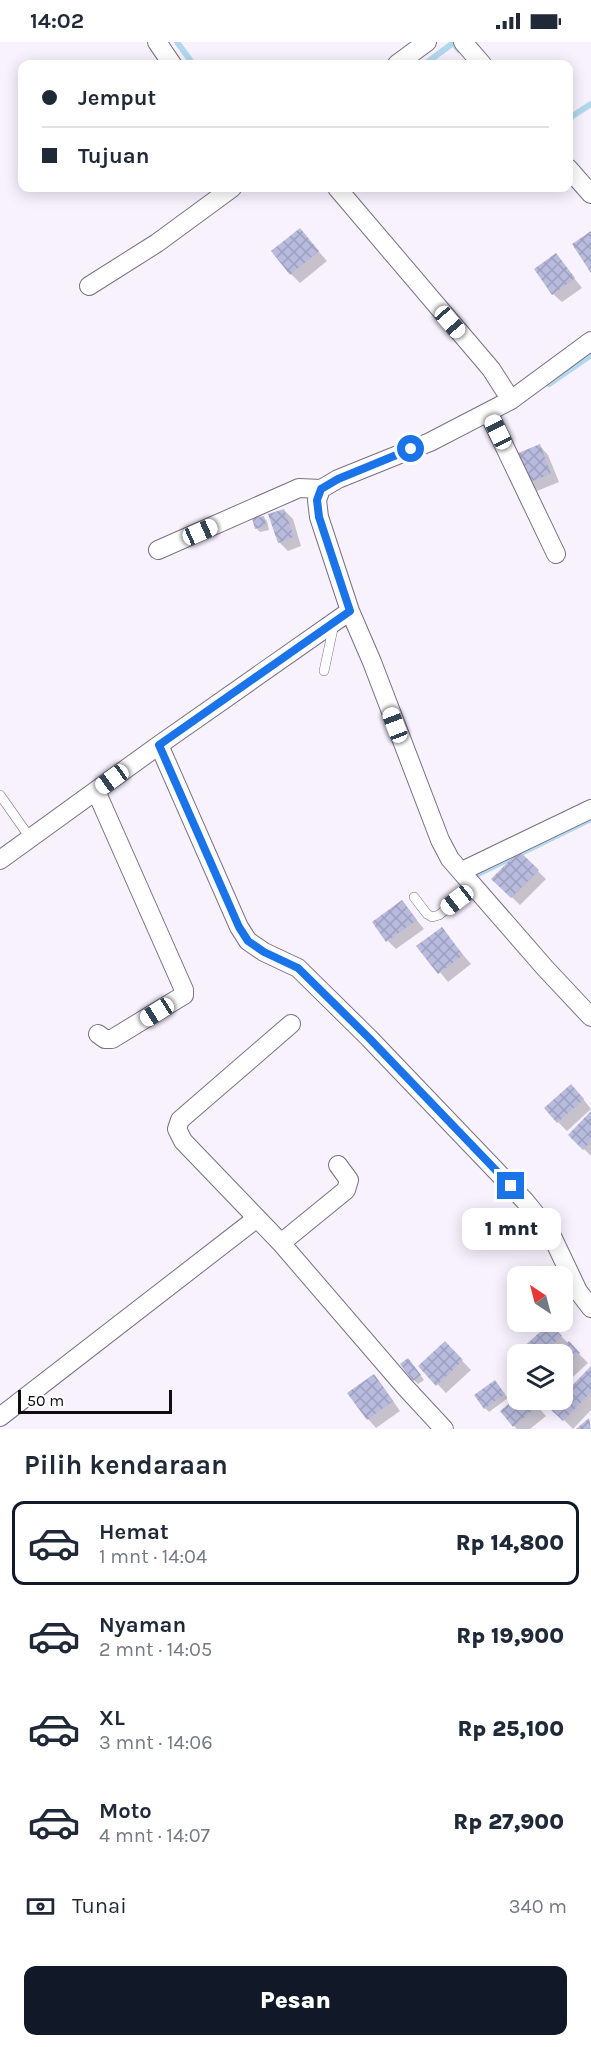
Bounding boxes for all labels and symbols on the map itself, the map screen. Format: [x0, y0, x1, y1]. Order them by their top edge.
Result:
car [431, 303, 469, 341]
car [482, 412, 514, 452]
route start [397, 435, 424, 462]
car [180, 516, 220, 548]
car [380, 705, 410, 745]
car [92, 761, 132, 797]
car [437, 882, 477, 918]
car [137, 995, 177, 1029]
route end [497, 1172, 524, 1199]
callout: 1 mnt [462, 1207, 560, 1249]
north arrow [507, 1266, 573, 1332]
scale bar [18, 1387, 172, 1414]

